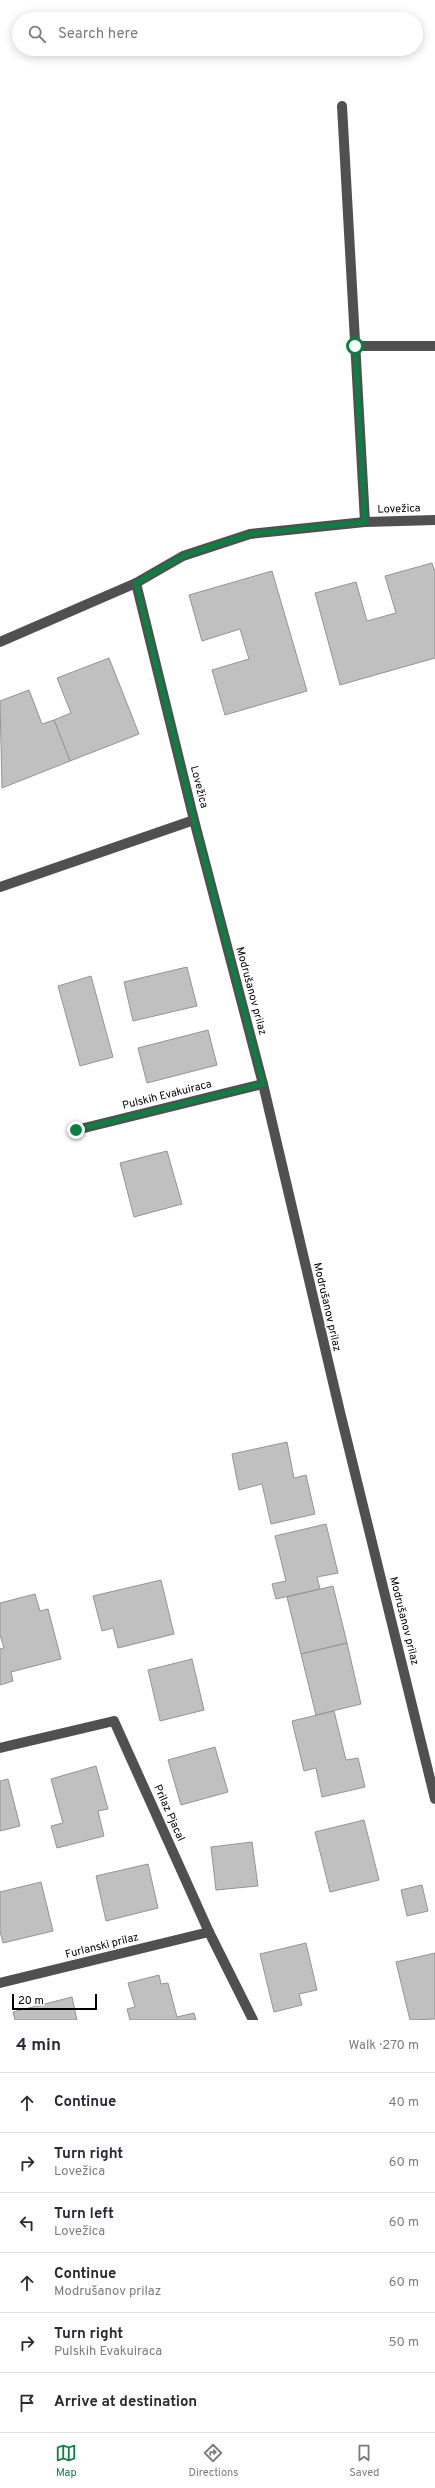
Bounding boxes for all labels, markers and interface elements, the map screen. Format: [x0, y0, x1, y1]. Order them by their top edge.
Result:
search box [12, 12, 423, 56]
icon: search [26, 23, 48, 45]
text: Search here [58, 25, 138, 44]
route start [346, 337, 364, 355]
street label: Lovežica [377, 501, 421, 517]
street label: Lovežica [187, 764, 211, 810]
street label: Modrušanov prilaz [232, 945, 270, 1037]
street label: Pulskih Evakuiraca [121, 1077, 213, 1113]
route end [67, 1121, 85, 1139]
street label: Modrušanov prilaz [310, 1261, 344, 1353]
street label: Modrušanov prilaz [386, 1575, 422, 1667]
street label: Prilaz Pjacal [150, 1783, 188, 1843]
street label: Furlanski prilaz [64, 1930, 140, 1962]
scale bar [12, 1992, 97, 2011]
text: 20 m [18, 1994, 44, 2008]
text: 4 min [16, 2035, 61, 2057]
text: Walk · 270 m [349, 2038, 419, 2054]
icon: ahead [16, 2092, 38, 2114]
text: Continue [54, 2093, 116, 2112]
text: 40 m [389, 2095, 419, 2111]
text: Turn right [54, 2145, 123, 2164]
icon: right [16, 2152, 38, 2174]
text: 60 m [389, 2155, 419, 2171]
text: Lovežica [54, 2164, 105, 2180]
text: Turn left [54, 2205, 114, 2224]
icon: left [16, 2212, 38, 2234]
text: 60 m [389, 2215, 419, 2231]
text: Lovežica [54, 2224, 105, 2240]
text: Continue [54, 2265, 116, 2284]
icon: ahead [16, 2272, 38, 2294]
text: 60 m [389, 2275, 419, 2291]
text: Modrušanov prilaz [54, 2284, 161, 2300]
text: Turn right [54, 2325, 123, 2344]
icon: right [16, 2332, 38, 2354]
text: 50 m [389, 2335, 419, 2351]
text: Pulskih Evakuiraca [54, 2344, 162, 2360]
icon: arrive [16, 2392, 38, 2414]
text: Arrive at destination [54, 2393, 197, 2412]
tab: Map [55, 2442, 77, 2480]
tab: Directions [188, 2442, 238, 2480]
tab: Saved [349, 2442, 380, 2480]

